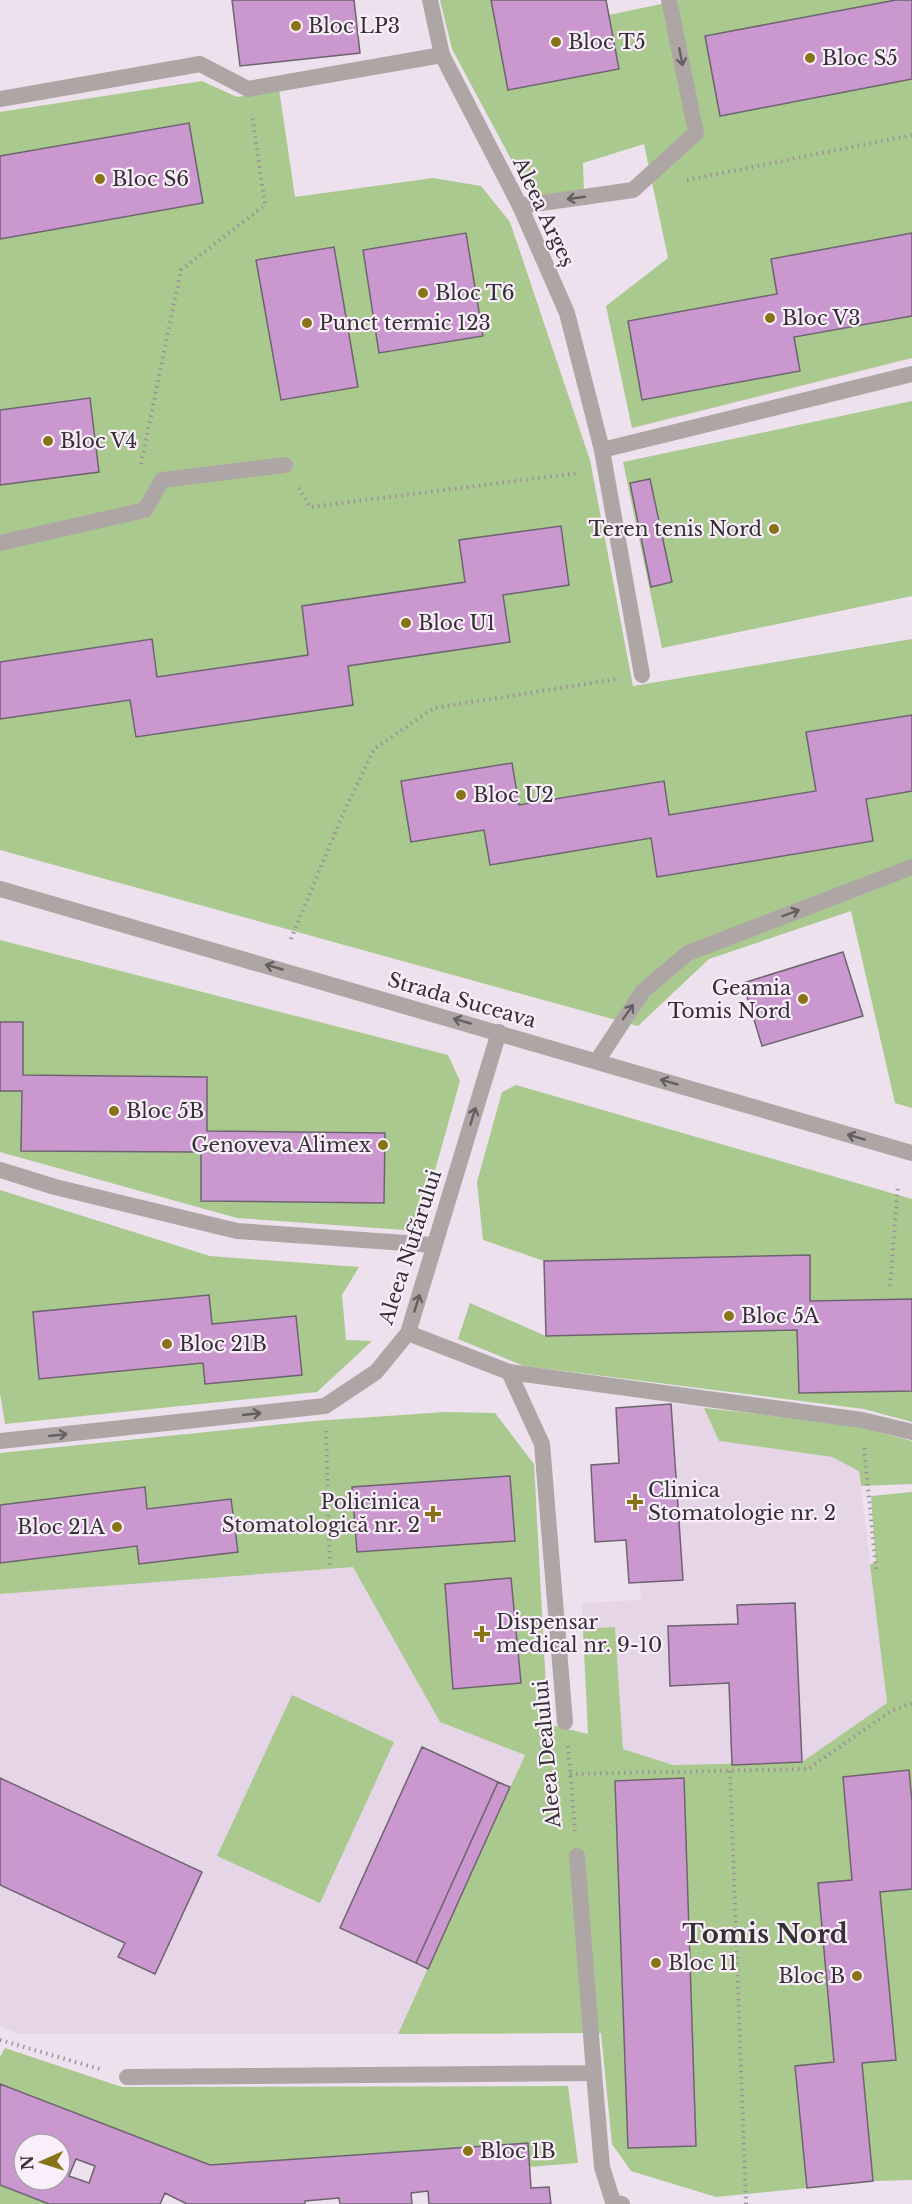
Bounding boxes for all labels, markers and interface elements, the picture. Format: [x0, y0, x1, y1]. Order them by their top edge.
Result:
place label: Bloc LP3 [308, 14, 400, 38]
marker: Bloc LP3 [289, 19, 303, 33]
place label: Bloc T5 [568, 30, 646, 54]
marker: Bloc T5 [549, 35, 563, 49]
place label: Bloc S5 [822, 46, 898, 70]
one-way arrow [676, 47, 687, 67]
marker: Bloc S5 [803, 51, 817, 65]
street label: Aleea Argeș [507, 153, 580, 271]
place label: Bloc S6 [112, 167, 189, 191]
marker: Bloc S6 [93, 172, 107, 186]
one-way arrow [567, 193, 587, 204]
place label: Bloc T6 [435, 281, 515, 305]
marker: Bloc T6 [416, 286, 430, 300]
place label: Bloc V3 [782, 306, 861, 330]
place label: Punct termic 123 [319, 311, 491, 335]
marker: Bloc V3 [763, 311, 777, 325]
marker: Punct termic 123 [300, 316, 314, 330]
place label: Bloc V4 [60, 429, 137, 453]
marker: Bloc V4 [41, 434, 55, 448]
place label: Teren tenis Nord [589, 517, 762, 541]
marker: Teren tenis Nord [767, 522, 781, 536]
place label: Bloc U1 [418, 611, 496, 635]
marker: Bloc U1 [399, 616, 413, 630]
place label: Bloc U2 [473, 783, 554, 807]
marker: Bloc U2 [454, 788, 468, 802]
one-way arrow [781, 907, 800, 918]
one-way arrow [265, 961, 284, 972]
street label: Strada Suceava [385, 967, 540, 1033]
place label: Geamia Tomis Nord [668, 976, 792, 1023]
marker: Geamia Tomis Nord [796, 992, 810, 1006]
one-way arrow [622, 1004, 634, 1020]
one-way arrow [453, 1015, 472, 1026]
one-way arrow [660, 1076, 679, 1087]
place label: Bloc 5B [126, 1099, 204, 1123]
marker: Bloc 5B [107, 1104, 121, 1118]
one-way arrow [468, 1107, 479, 1126]
one-way arrow [847, 1131, 866, 1142]
place label: Genoveva Alimex [191, 1133, 371, 1157]
marker: Genoveva Alimex [376, 1138, 390, 1152]
street label: Aleea Nufărului [373, 1166, 446, 1328]
one-way arrow [412, 1294, 423, 1313]
place label: Bloc 5A [741, 1304, 820, 1328]
marker: Bloc 5A [722, 1309, 736, 1323]
place label: Bloc 21B [179, 1332, 267, 1356]
marker: Bloc 21B [160, 1337, 174, 1351]
one-way arrow [242, 1408, 261, 1419]
one-way arrow [48, 1429, 68, 1440]
place label: Clinica Stomatologie nr. 2 [648, 1478, 836, 1525]
place label: Policinica Stomatologică nr. 2 [222, 1490, 421, 1537]
marker: Clinica Stomatologie nr. 2 [626, 1493, 644, 1511]
marker: Policinica Stomatologică nr. 2 [424, 1505, 442, 1523]
place label: Bloc 21A [17, 1515, 106, 1539]
marker: Bloc 21A [110, 1520, 124, 1534]
place label: Dispensar medical nr. 9-10 [496, 1610, 662, 1657]
marker: Dispensar medical nr. 9-10 [473, 1625, 491, 1643]
street label: Aleea Dealului [529, 1679, 566, 1830]
district label: Tomis Nord [682, 1918, 848, 1950]
place label: Bloc 11 [668, 1951, 737, 1975]
marker: Bloc 11 [649, 1956, 663, 1970]
place label: Bloc B [778, 1964, 845, 1988]
marker: Bloc B [850, 1969, 864, 1983]
north arrow [12, 2132, 72, 2192]
place label: Bloc 1B [480, 2139, 556, 2163]
marker: Bloc 1B [461, 2144, 475, 2158]
text: N [17, 2155, 37, 2171]

